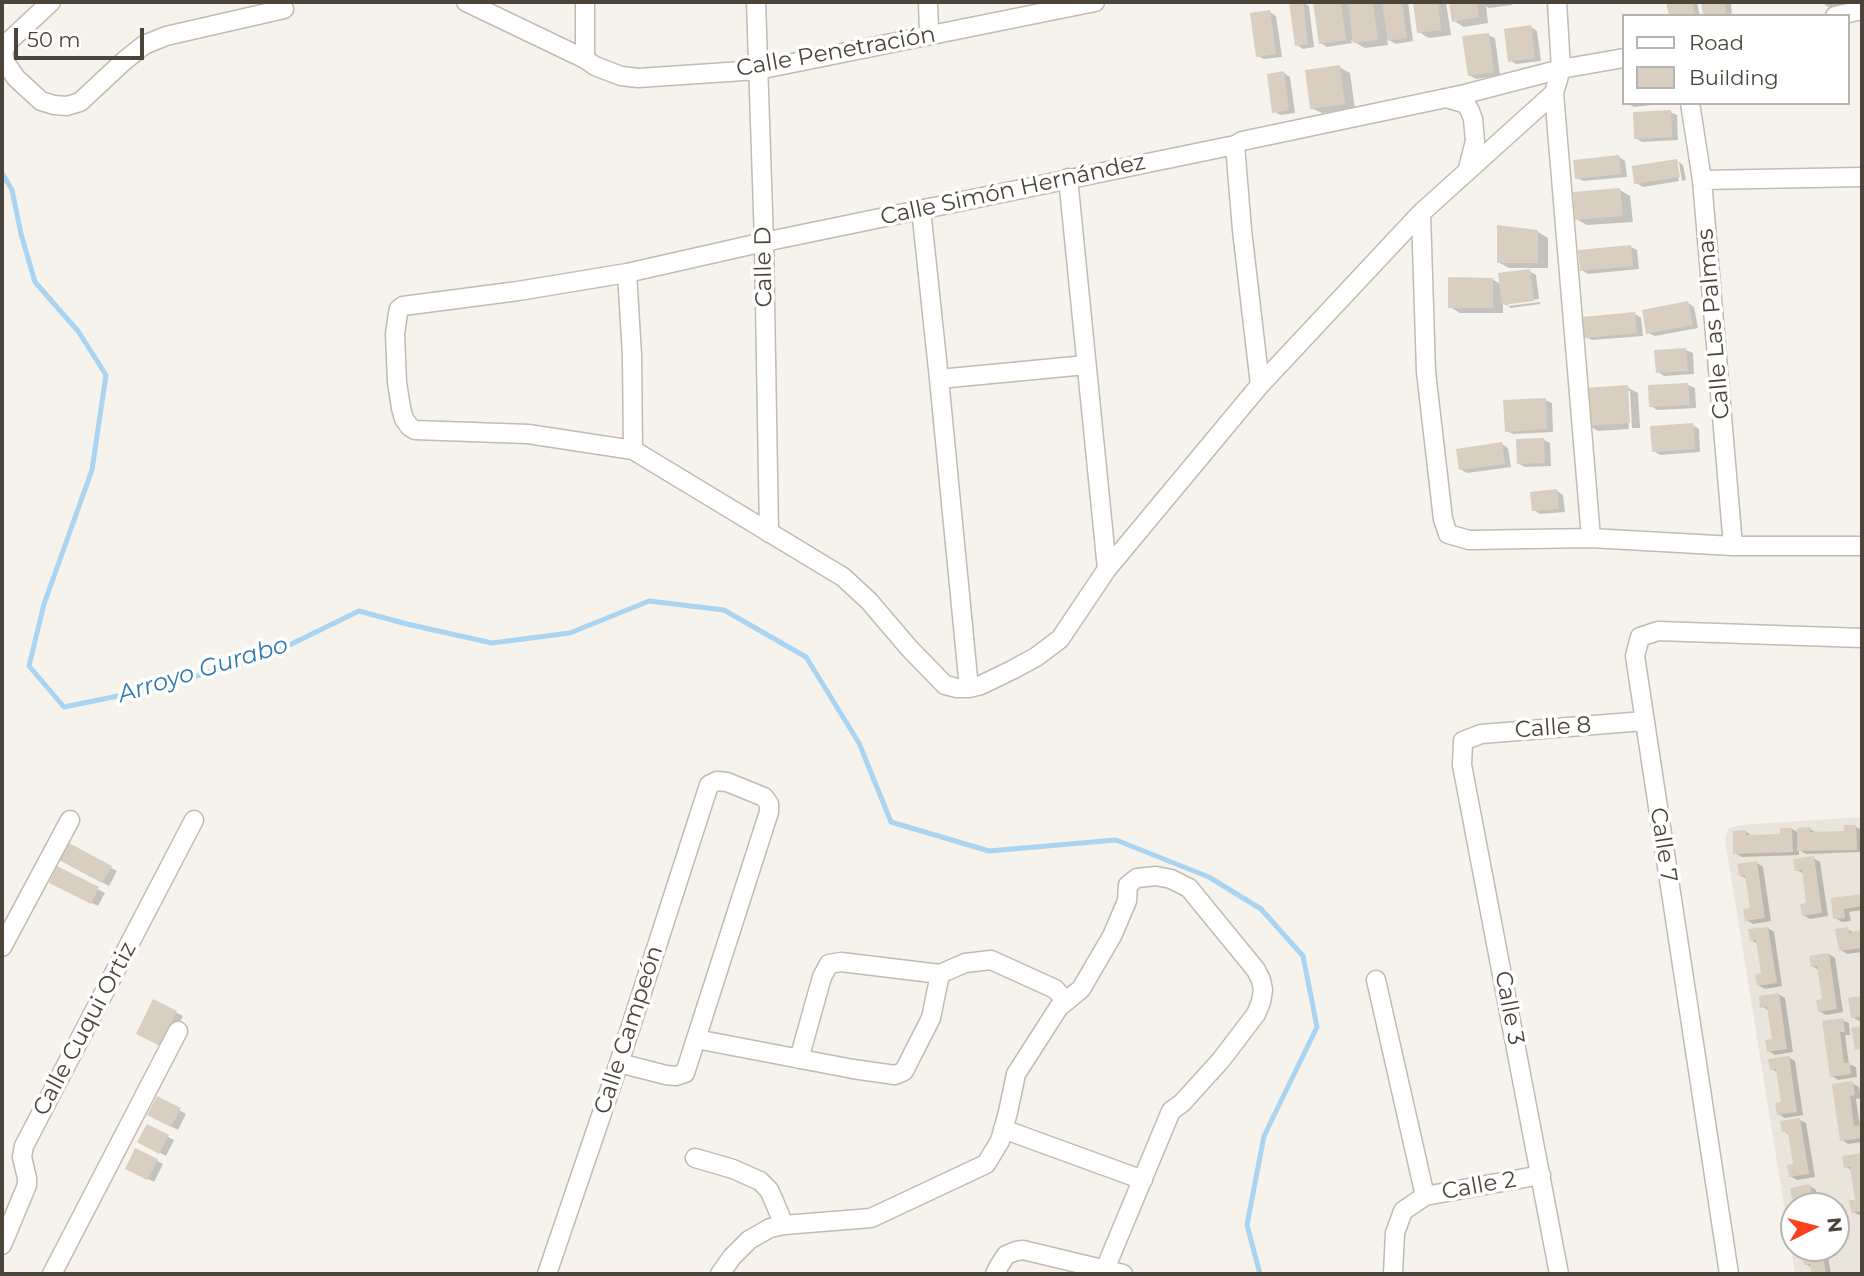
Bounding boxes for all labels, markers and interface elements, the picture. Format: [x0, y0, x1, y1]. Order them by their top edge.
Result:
scale bar [18, 14, 147, 58]
legend [1622, 14, 1850, 105]
street label: Calle Penetración [734, 21, 938, 83]
text: 50 m [27, 27, 81, 52]
text: Road [1689, 30, 1744, 55]
text: Building [1689, 65, 1779, 90]
street label: Calle Simón Hernández [878, 148, 1148, 232]
street label: Calle D [749, 226, 779, 308]
street label: Calle Las Palmas [1692, 227, 1736, 421]
water label: Arroyo Gurabo [115, 630, 291, 710]
street label: Calle 8 [1514, 712, 1592, 744]
street label: Calle 7 [1643, 806, 1683, 884]
street label: Calle Cuqui Ortiz [28, 937, 142, 1121]
street label: Calle Campeón [589, 942, 669, 1118]
street label: Calle 3 [1488, 969, 1530, 1047]
street label: Calle 2 [1440, 1166, 1518, 1206]
north arrow [1780, 1192, 1850, 1262]
text: N [1822, 1216, 1847, 1234]

